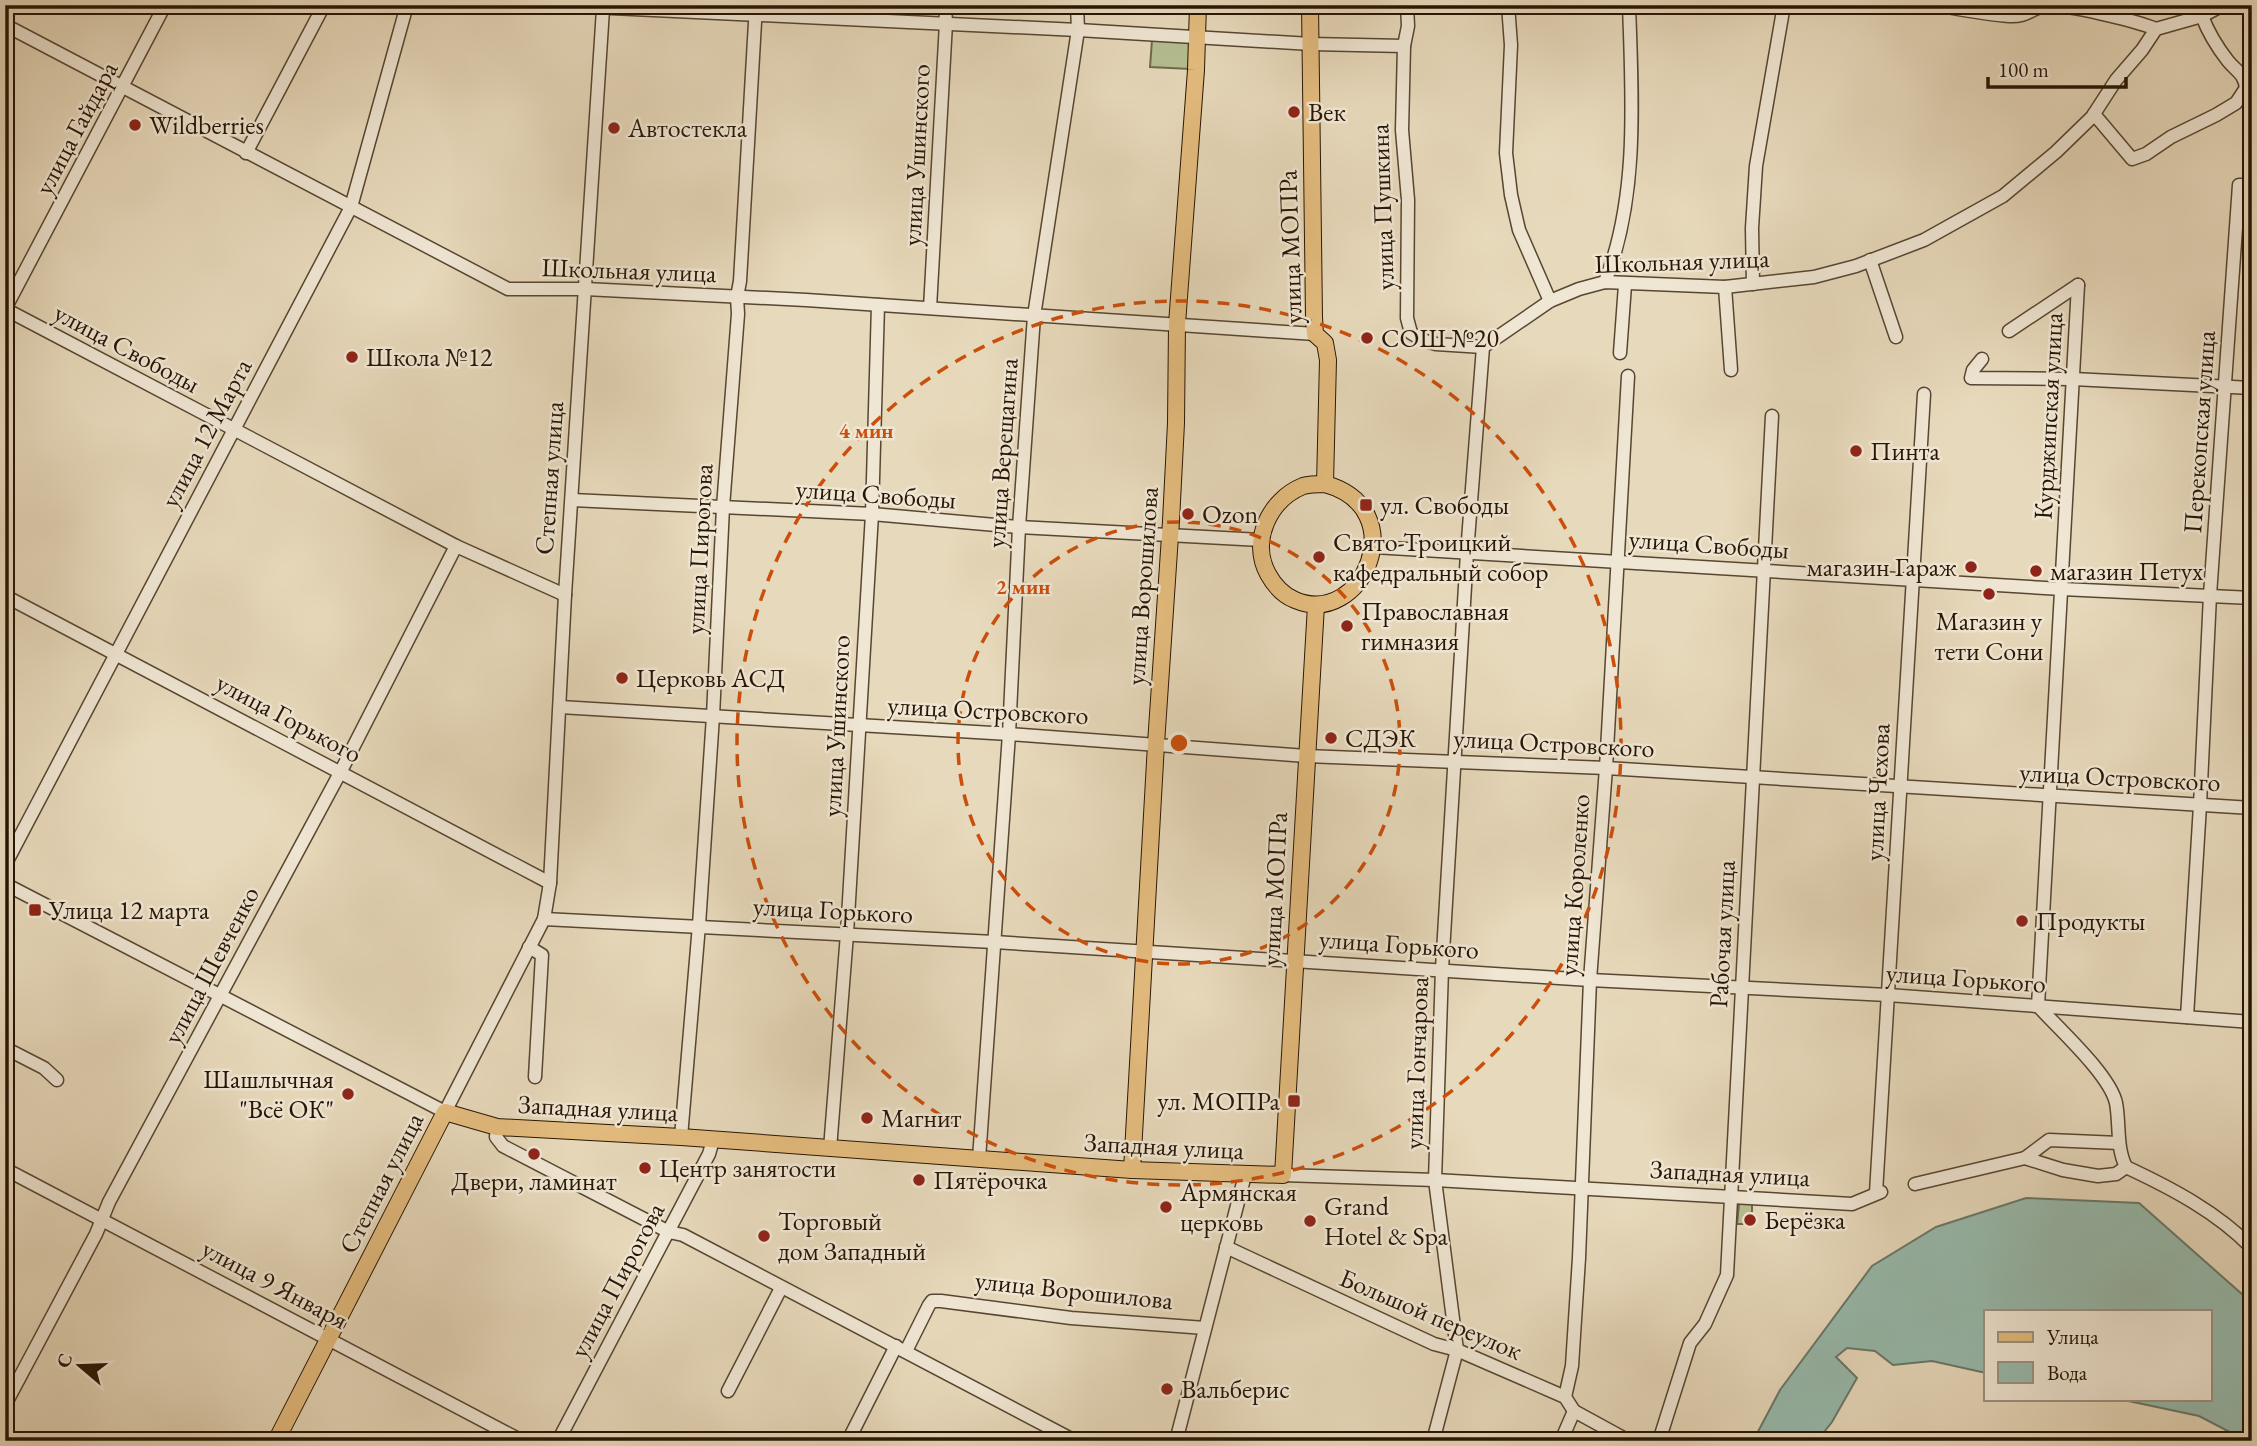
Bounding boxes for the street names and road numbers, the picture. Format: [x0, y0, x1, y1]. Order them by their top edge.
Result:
street label: улица Гайдара [27, 55, 126, 201]
street label: улица Ушинского [894, 63, 938, 247]
street label: улица Пушкина [1362, 122, 1402, 291]
street label: улица МОПРа [1270, 169, 1310, 325]
street label: Школьная улица [1594, 241, 1771, 281]
street label: Школьная улица [541, 250, 718, 290]
street label: улица Свободы [48, 295, 206, 401]
street label: Курджипская улица [2026, 311, 2070, 520]
street label: Перекопская улица [2175, 329, 2223, 535]
street label: улица 12 Марта [153, 352, 260, 513]
street label: улица Верещагина [978, 356, 1026, 549]
street label: Степная улица [527, 399, 571, 556]
street label: улица Пирогова [678, 462, 720, 635]
street label: улица Свободы [795, 471, 957, 517]
street label: улица Ворошилова [1118, 485, 1166, 686]
street label: улица Свободы [1628, 521, 1790, 567]
street label: улица Ушинского [814, 634, 858, 818]
street label: улица Горького [210, 665, 368, 771]
street label: улица Островского [887, 688, 1089, 732]
street label: улица Островского [1453, 721, 1655, 765]
street label: улица Чехова [1856, 722, 1898, 862]
street label: улица Островского [2019, 755, 2221, 799]
street label: улица Короленко [1551, 793, 1597, 977]
street label: улица МОПРа [1253, 811, 1295, 967]
street label: Рабочая улица [1701, 859, 1743, 1009]
street label: улица Шевченко [155, 880, 267, 1050]
street label: улица Горького [752, 889, 914, 931]
street label: улица Горького [1318, 921, 1480, 967]
street label: улица Горького [1885, 955, 2047, 1001]
street label: улица Гончарова [1396, 975, 1436, 1150]
street label: Западная улица [517, 1087, 680, 1129]
street label: Степная улица [331, 1106, 431, 1259]
street label: Западная улица [1083, 1125, 1246, 1167]
street label: Западная улица [1649, 1152, 1812, 1194]
street label: улица Пирогова [562, 1196, 672, 1363]
street label: улица 9 Января [196, 1231, 354, 1337]
street label: Большой переулок [1334, 1260, 1528, 1368]
street label: улица Ворошилова [973, 1263, 1175, 1317]

